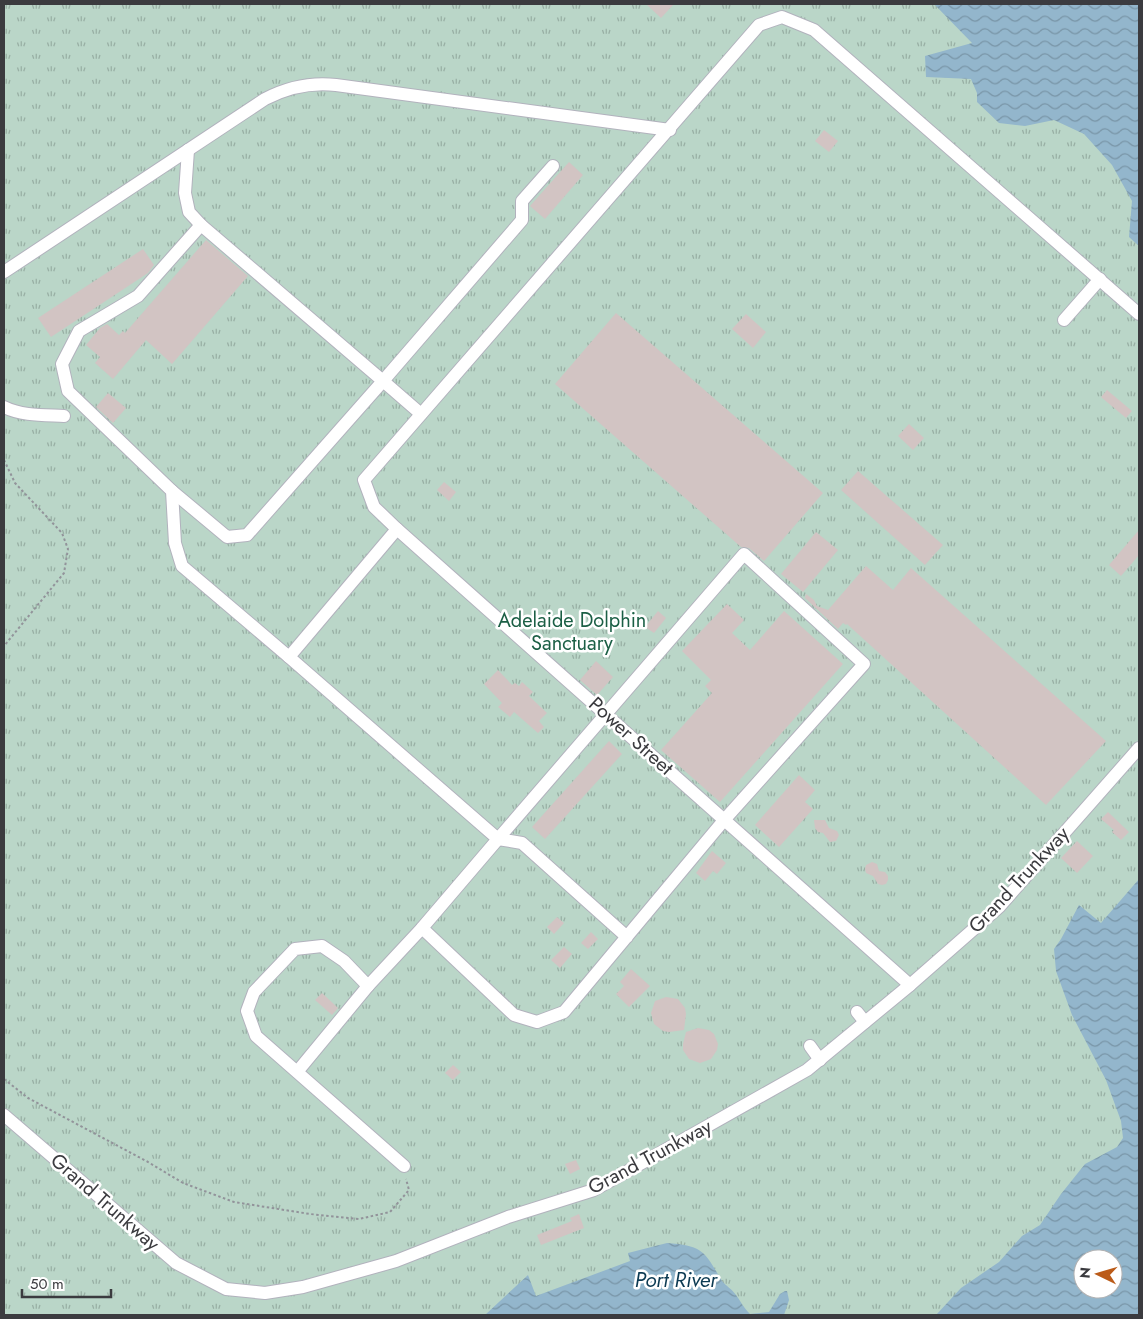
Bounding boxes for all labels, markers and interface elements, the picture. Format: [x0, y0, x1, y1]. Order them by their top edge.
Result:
park label: Adelaide Dolphin Sanctuary [498, 606, 646, 658]
street label: Power Street [582, 690, 680, 782]
street label: Grand Trunkway [962, 820, 1076, 940]
street label: Grand Trunkway [583, 1112, 717, 1202]
street label: Grand Trunkway [44, 1146, 166, 1258]
north arrow [1073, 1249, 1123, 1299]
water label: Port River [635, 1265, 718, 1295]
scale bar [22, 1266, 111, 1298]
text: N [1075, 1266, 1095, 1279]
text: 50 m [30, 1273, 64, 1295]

